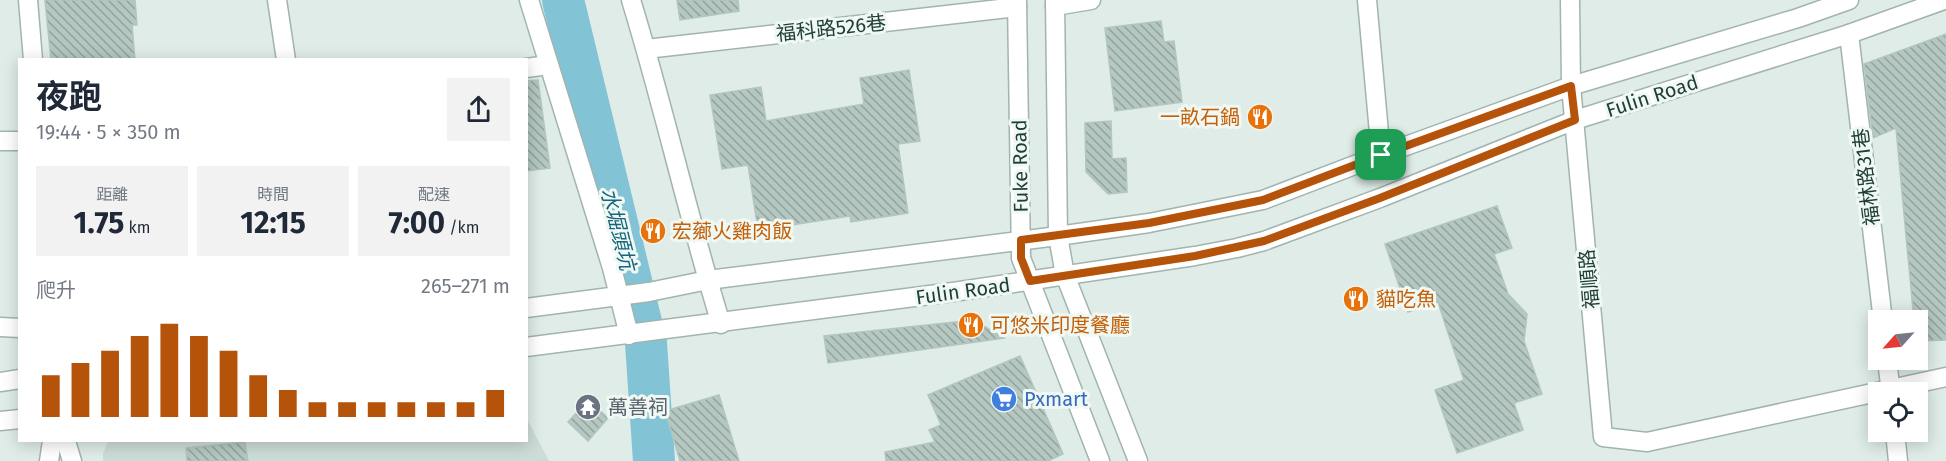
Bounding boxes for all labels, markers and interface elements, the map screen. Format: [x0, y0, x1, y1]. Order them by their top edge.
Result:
street label: 福科路526巷 [775, 10, 887, 46]
street label: Fulin Road [1603, 70, 1701, 122]
text: 夜跑 [36, 77, 102, 117]
button: share [447, 78, 510, 141]
restaurant icon: 一畝石鍋 [1245, 102, 1275, 132]
place label: 一畝石鍋 [1160, 105, 1240, 129]
street label: Fuke Road [1007, 119, 1033, 213]
text: 19:44 · 5 × 350 m [36, 120, 181, 144]
street label: 福林路31巷 [1848, 127, 1884, 227]
pin [1355, 129, 1406, 180]
icon: arrive [1364, 138, 1397, 171]
text: 距離 [96, 185, 128, 204]
text: 時間 [257, 185, 289, 204]
text: 配速 [418, 185, 450, 204]
water label: 水堀頭坑 [595, 185, 642, 276]
text: 1.75 [73, 205, 124, 241]
text: 12:15 [240, 205, 306, 241]
text: 7:00 [389, 205, 445, 241]
restaurant icon: 宏薌火雞肉飯 [638, 216, 668, 246]
text: km [124, 218, 151, 237]
text: /km [445, 218, 479, 237]
place label: 宏薌火雞肉飯 [672, 219, 792, 243]
street label: 福順路 [1574, 248, 1604, 310]
street label: Fulin Road [914, 272, 1012, 310]
text: 265–271 m [421, 274, 510, 298]
text: 爬升 [36, 278, 76, 302]
restaurant icon: 貓吃魚 [1341, 284, 1371, 314]
place label: 貓吃魚 [1376, 287, 1436, 311]
restaurant icon: 可悠米印度餐廳 [956, 310, 986, 340]
north arrow [1868, 310, 1928, 370]
map controls [1868, 310, 1928, 442]
place label: 可悠米印度餐廳 [990, 313, 1130, 337]
button: locate [1868, 382, 1928, 442]
supermarket icon: Pxmart [989, 384, 1019, 414]
place label: Pxmart [1024, 387, 1089, 411]
temple icon: 萬善祠 [573, 392, 603, 422]
place label: 萬善祠 [608, 395, 668, 419]

